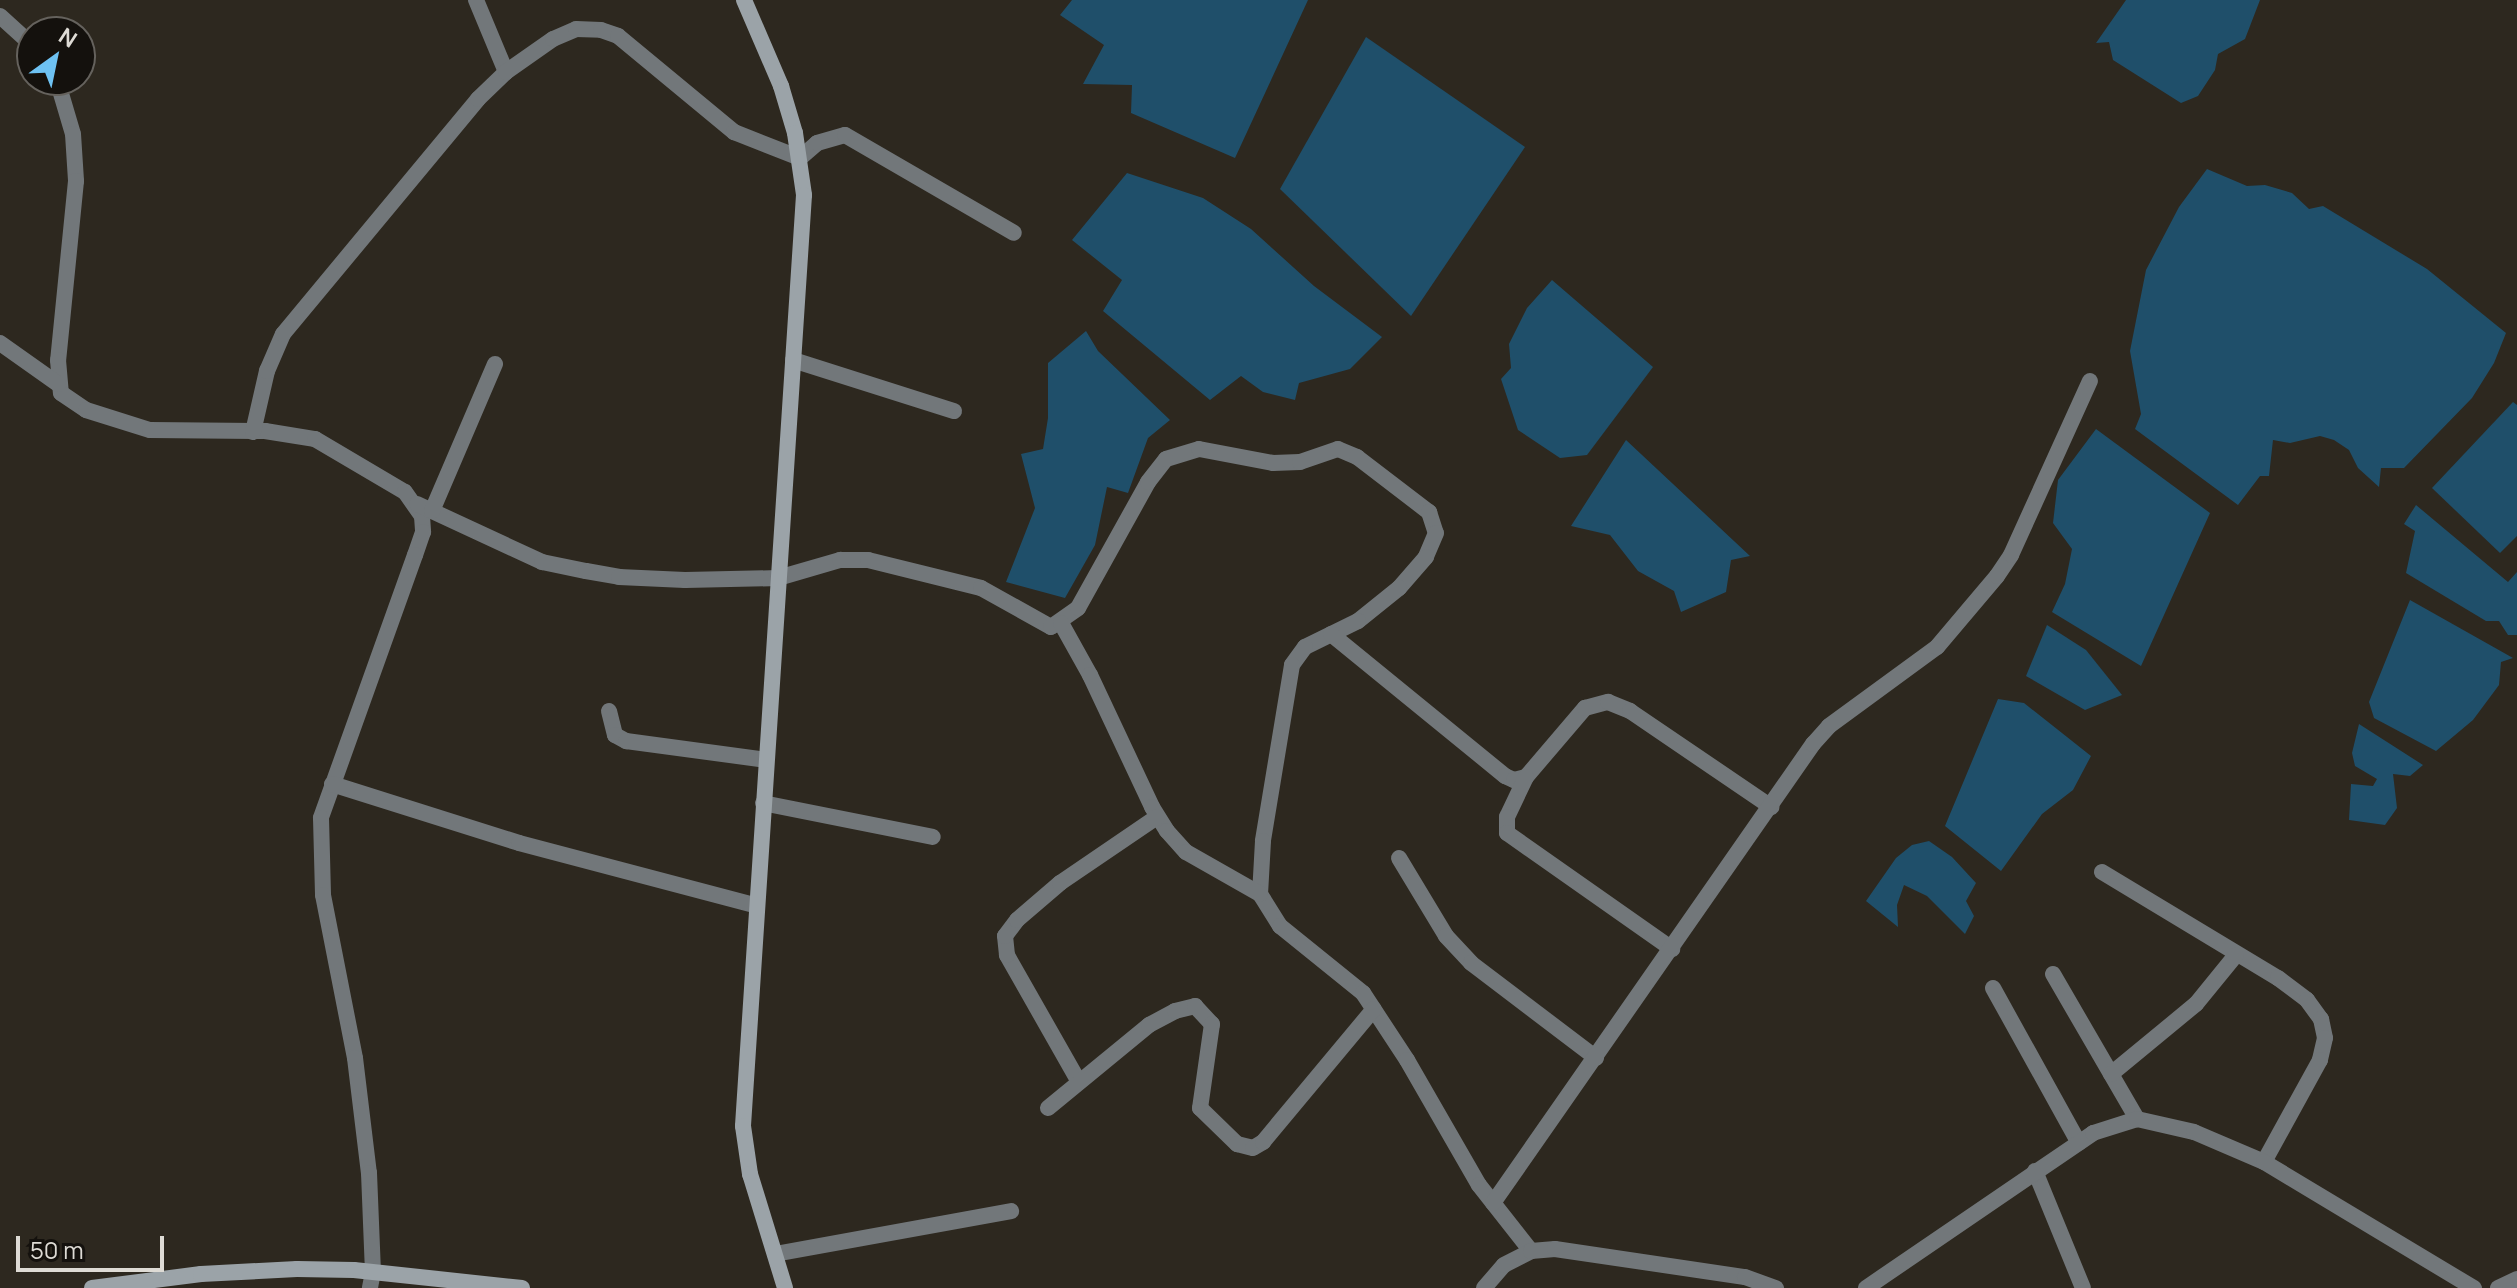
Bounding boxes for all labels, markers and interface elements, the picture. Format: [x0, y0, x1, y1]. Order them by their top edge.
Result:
north arrow [16, 16, 96, 96]
text: N [53, 21, 83, 54]
scale bar [20, 1220, 168, 1270]
text: 50 m [30, 1233, 84, 1266]

